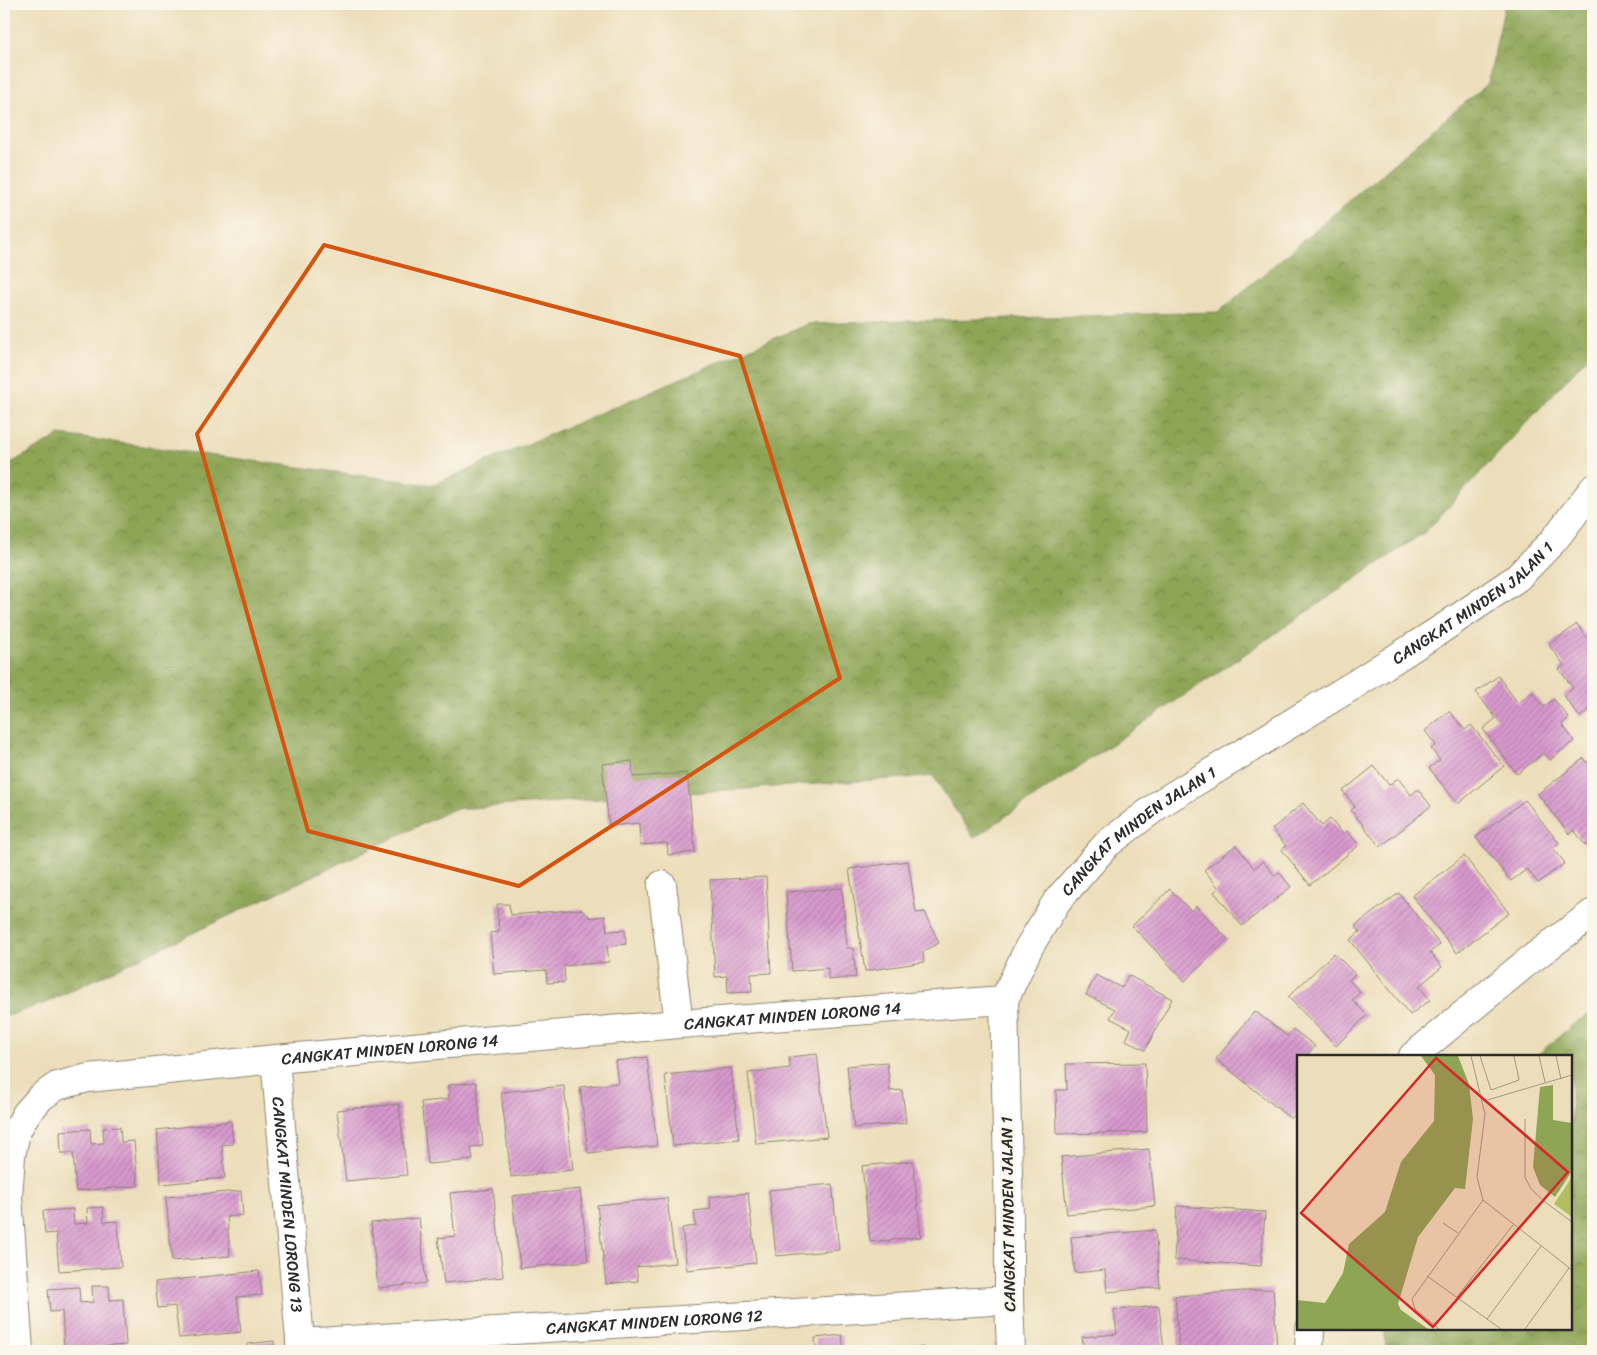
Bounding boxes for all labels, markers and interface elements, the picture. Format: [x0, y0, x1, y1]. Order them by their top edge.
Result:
street label: CANGKAT MINDEN JALAN 1 [1386, 534, 1560, 672]
street label: CANGKAT MINDEN JALAN 1 [1053, 758, 1222, 902]
street label: CANGKAT MINDEN LORONG 14 [683, 993, 902, 1038]
street label: CANGKAT MINDEN LORONG 14 [280, 1025, 500, 1073]
inset map [1297, 1055, 1572, 1330]
street label: CANGKAT MINDEN LORONG 13 [264, 1095, 312, 1314]
street label: CANGKAT MINDEN JALAN 1 [992, 1116, 1024, 1312]
street label: CANGKAT MINDEN LORONG 12 [545, 1300, 763, 1343]

